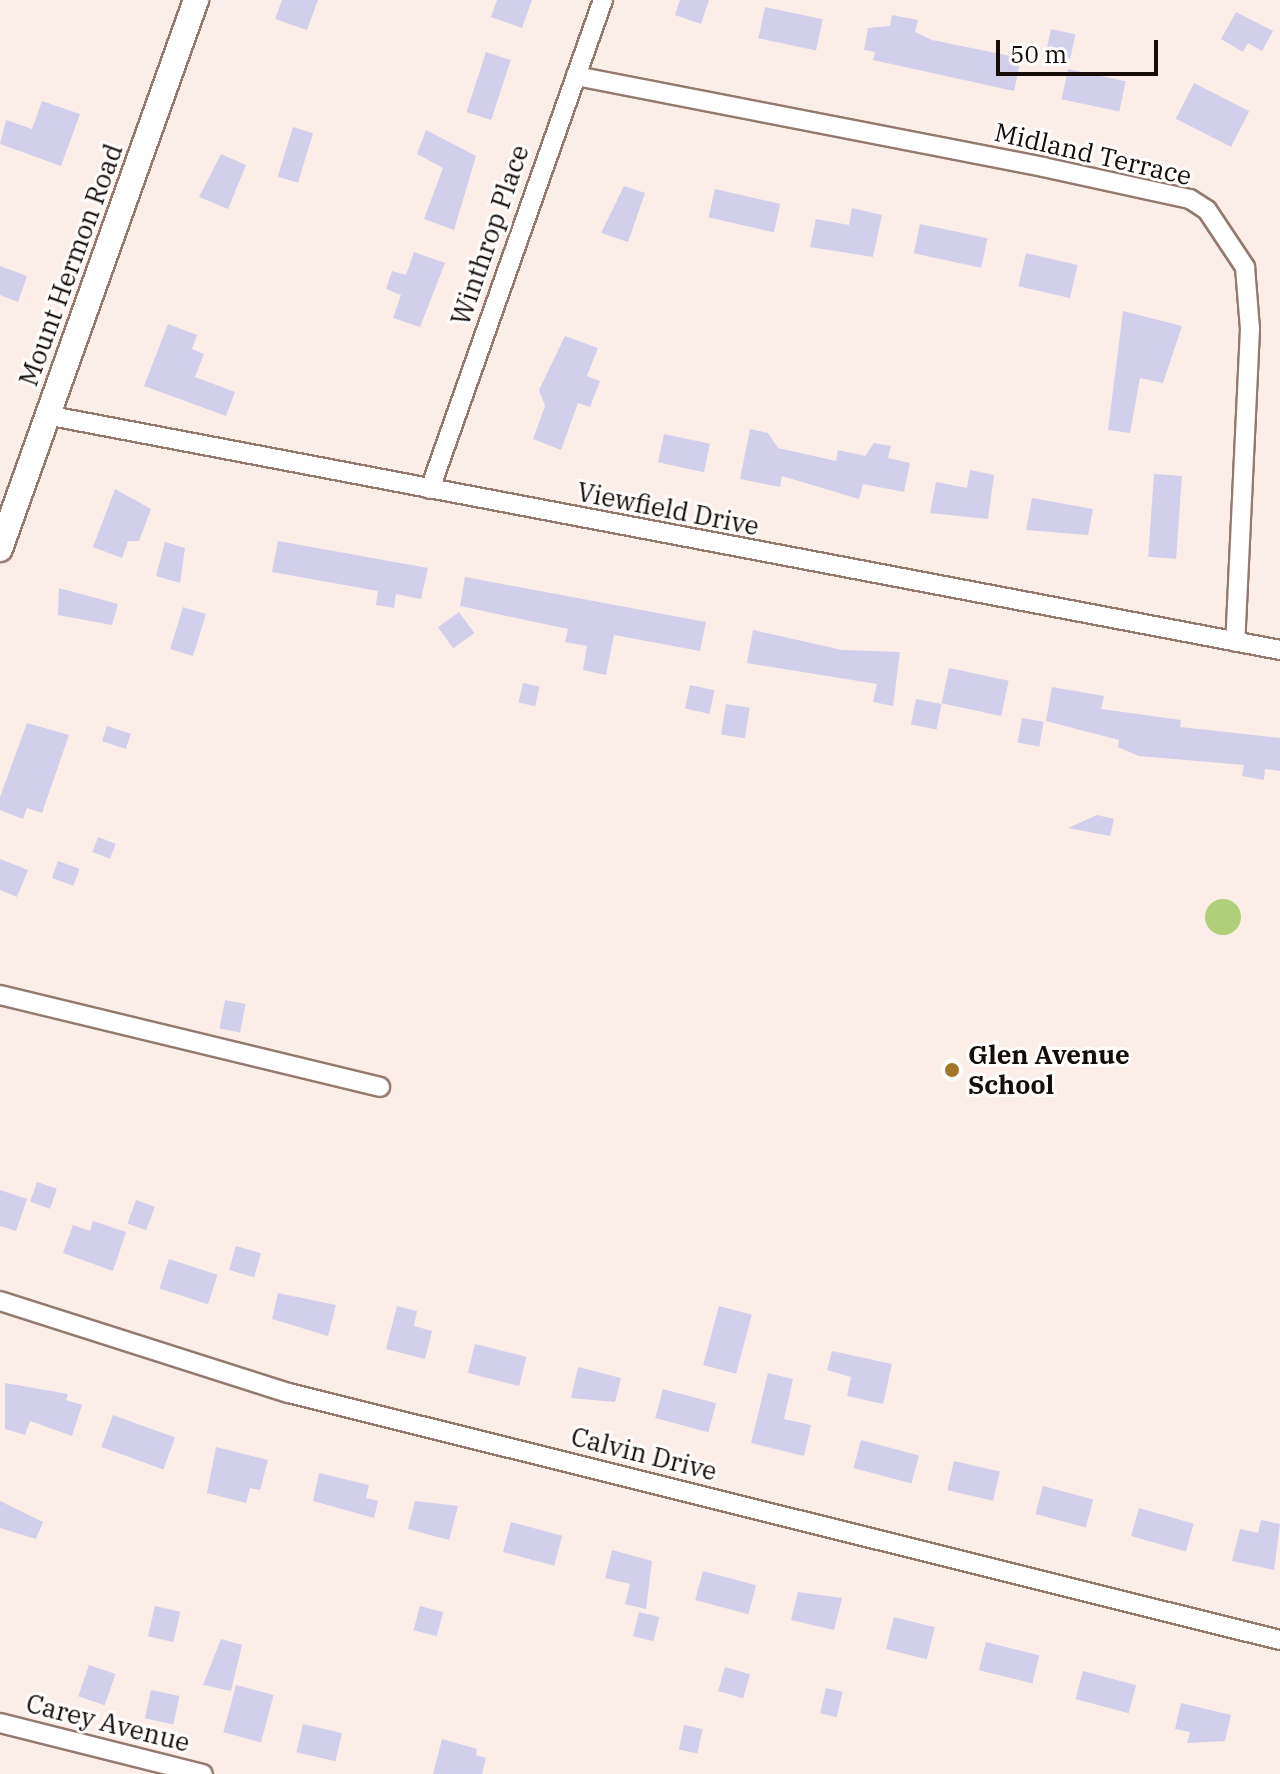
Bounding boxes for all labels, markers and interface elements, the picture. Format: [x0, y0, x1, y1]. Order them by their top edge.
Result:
scale bar [1000, 24, 1162, 74]
text: 50 m [1010, 38, 1067, 70]
street label: Midland Terrace [991, 116, 1195, 192]
street label: Mount Hermon Road [13, 140, 129, 390]
street label: Winthrop Place [445, 141, 535, 329]
street label: Viewfield Drive [574, 476, 762, 542]
place label: Glen Avenue School [968, 1039, 1130, 1100]
marker: Glen Avenue School [943, 1061, 961, 1079]
street label: Calvin Drive [568, 1421, 720, 1487]
street label: Carey Avenue [23, 1688, 193, 1758]

